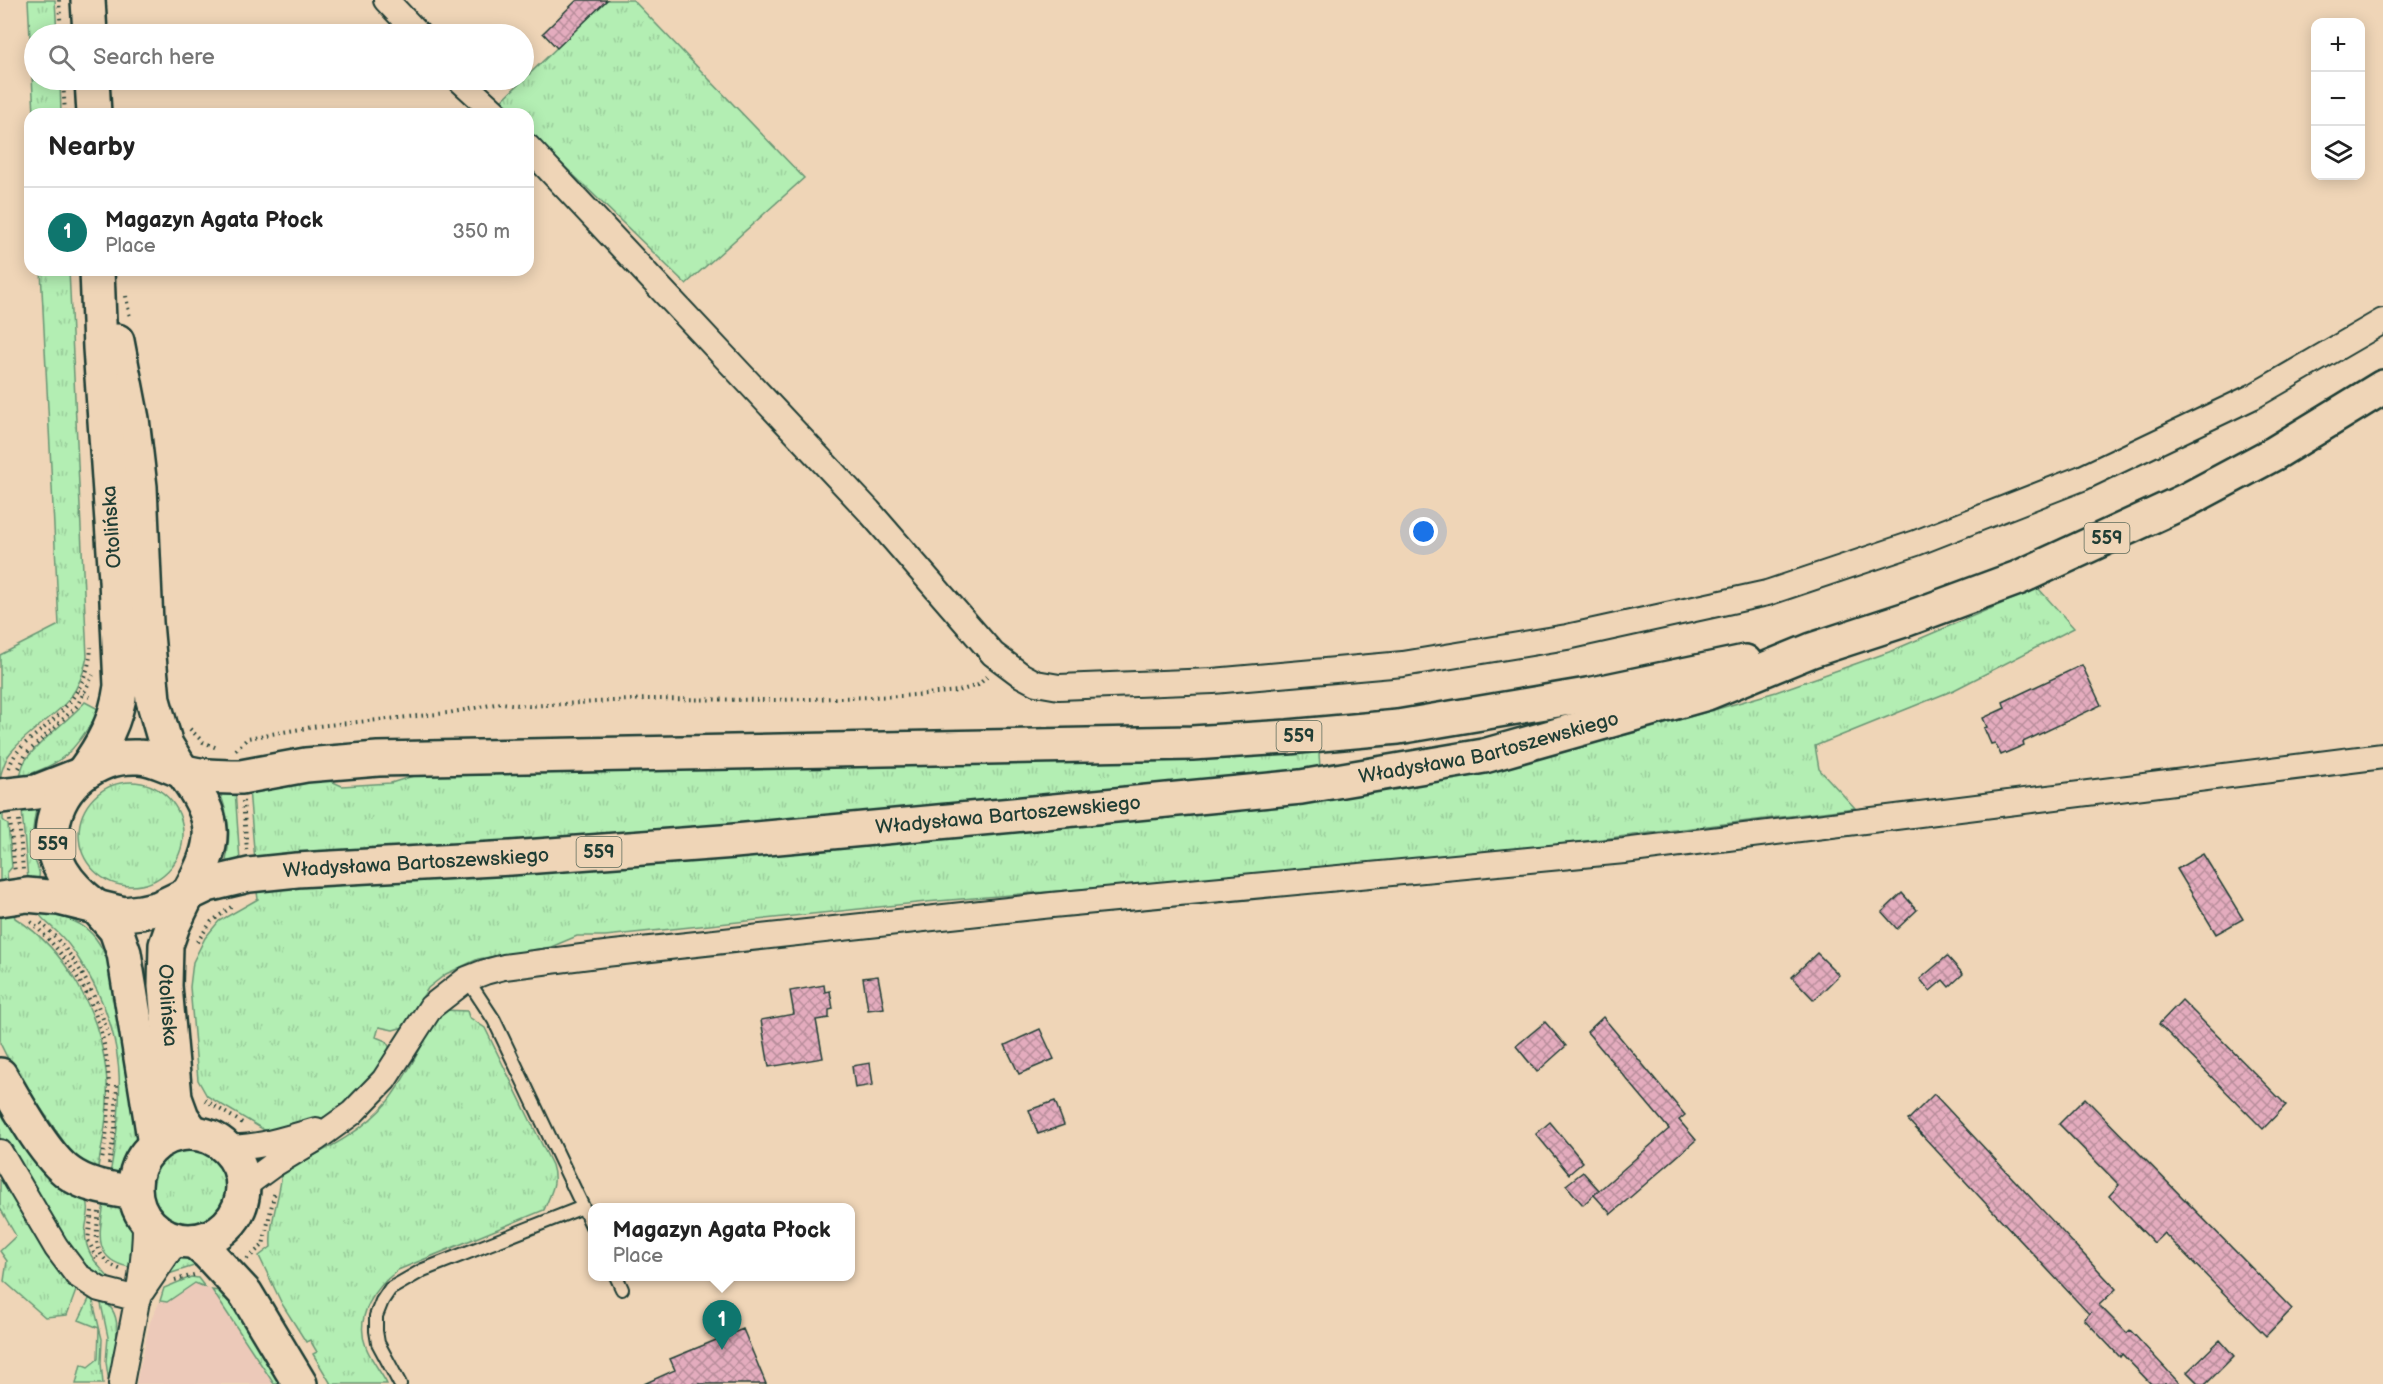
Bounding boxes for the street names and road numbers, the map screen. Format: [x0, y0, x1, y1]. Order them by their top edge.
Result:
street label: Otolińska [97, 485, 127, 569]
road number: 559 [2084, 523, 2130, 553]
street label: Władysława Bartoszewskiego [1357, 707, 1622, 789]
road number: 559 [1276, 721, 1322, 751]
street label: Władysława Bartoszewskiego [874, 791, 1142, 840]
road number: 559 [31, 829, 76, 859]
road number: 559 [576, 837, 622, 867]
street label: Władysława Bartoszewskiego [282, 843, 550, 883]
street label: Otolińska [153, 964, 182, 1048]

